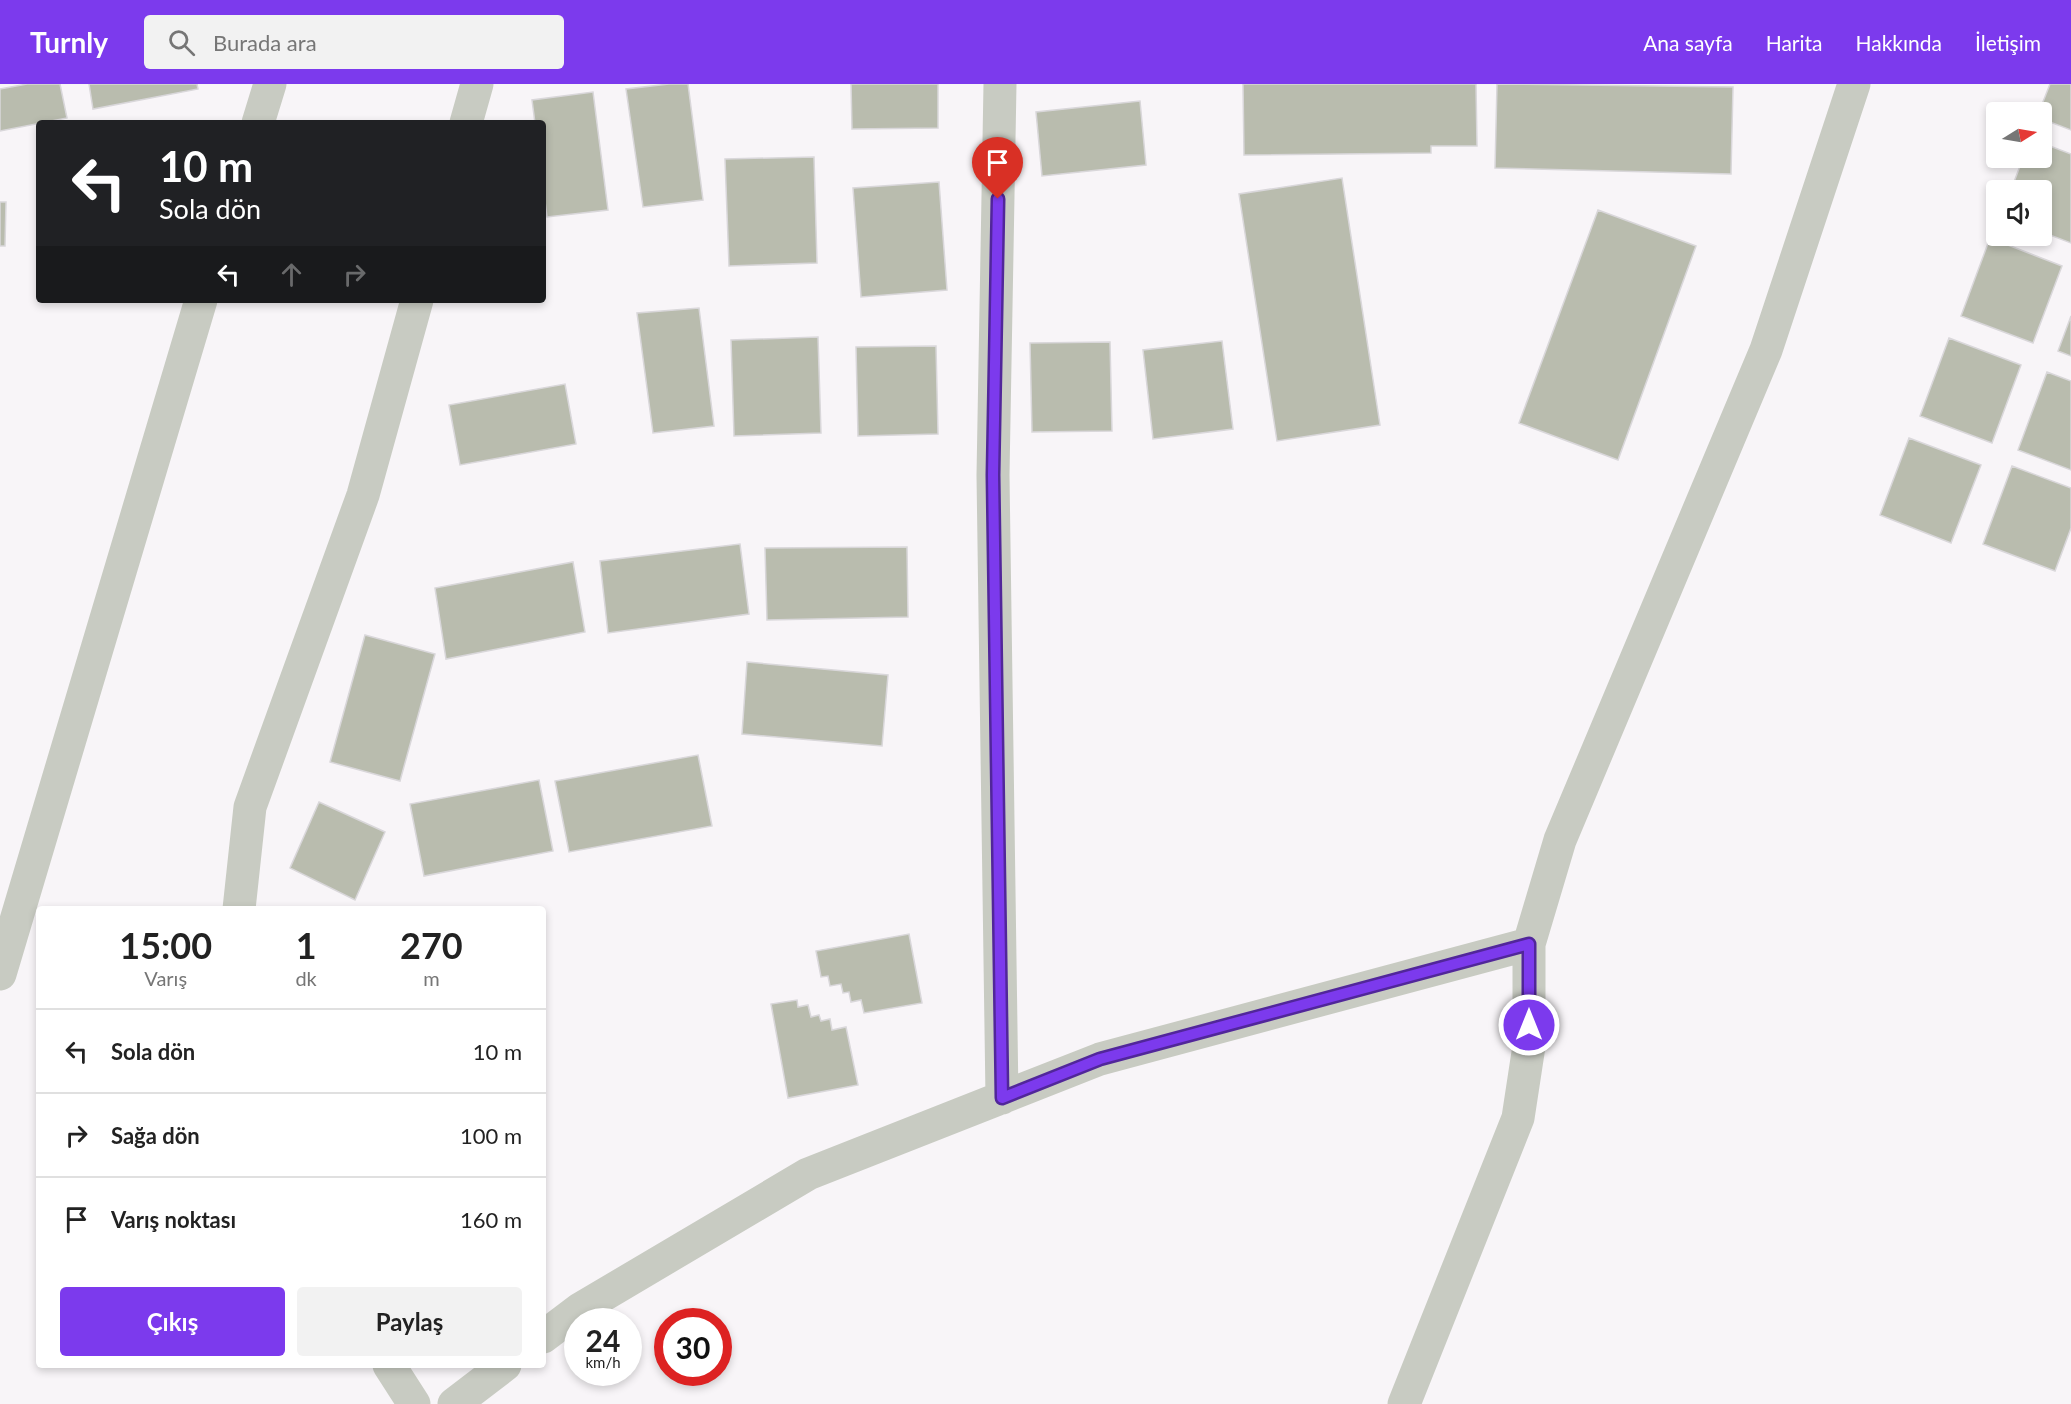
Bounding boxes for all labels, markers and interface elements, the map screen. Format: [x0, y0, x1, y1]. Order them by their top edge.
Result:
search box [144, 15, 564, 69]
text: Turnly [30, 25, 108, 59]
icon: search [165, 26, 198, 59]
text: Burada ara [213, 29, 317, 56]
text: Ana sayfa [1643, 30, 1733, 55]
text: Harita [1766, 30, 1822, 55]
text: Hakkında [1855, 30, 1942, 55]
text: İletişim [1975, 30, 2041, 55]
north arrow [1986, 102, 2052, 168]
map controls [1986, 102, 2052, 246]
pin [972, 137, 1023, 199]
text: 10 m [159, 141, 253, 191]
icon: left [60, 144, 138, 222]
icon: arrive [981, 146, 1014, 179]
button: sound [1986, 180, 2052, 246]
text: Sola dön [159, 192, 261, 225]
icon: left [212, 258, 245, 291]
icon: ahead [275, 258, 308, 291]
icon: right [338, 258, 371, 291]
text: 15:00 [119, 923, 212, 967]
text: 1 [296, 923, 317, 967]
text: 270 [400, 923, 463, 967]
text: Varış [144, 966, 187, 990]
text: dk [295, 966, 317, 990]
text: m [423, 966, 440, 990]
position arrow [1497, 993, 1561, 1057]
icon: left [60, 1035, 93, 1068]
text: Sola dön [111, 1038, 195, 1065]
text: 10 m [473, 1038, 522, 1065]
icon: right [60, 1119, 93, 1152]
text: Sağa dön [111, 1122, 200, 1149]
text: 100 m [460, 1122, 522, 1149]
icon: arrive [60, 1203, 93, 1236]
text: Varış noktası [111, 1206, 236, 1233]
text: 160 m [460, 1206, 522, 1233]
button: Çıkış [60, 1287, 285, 1356]
button: Paylaş [297, 1287, 522, 1356]
speed limit sign: 30 [654, 1308, 732, 1386]
text: 24 [586, 1322, 620, 1358]
text: km/h [585, 1353, 621, 1371]

